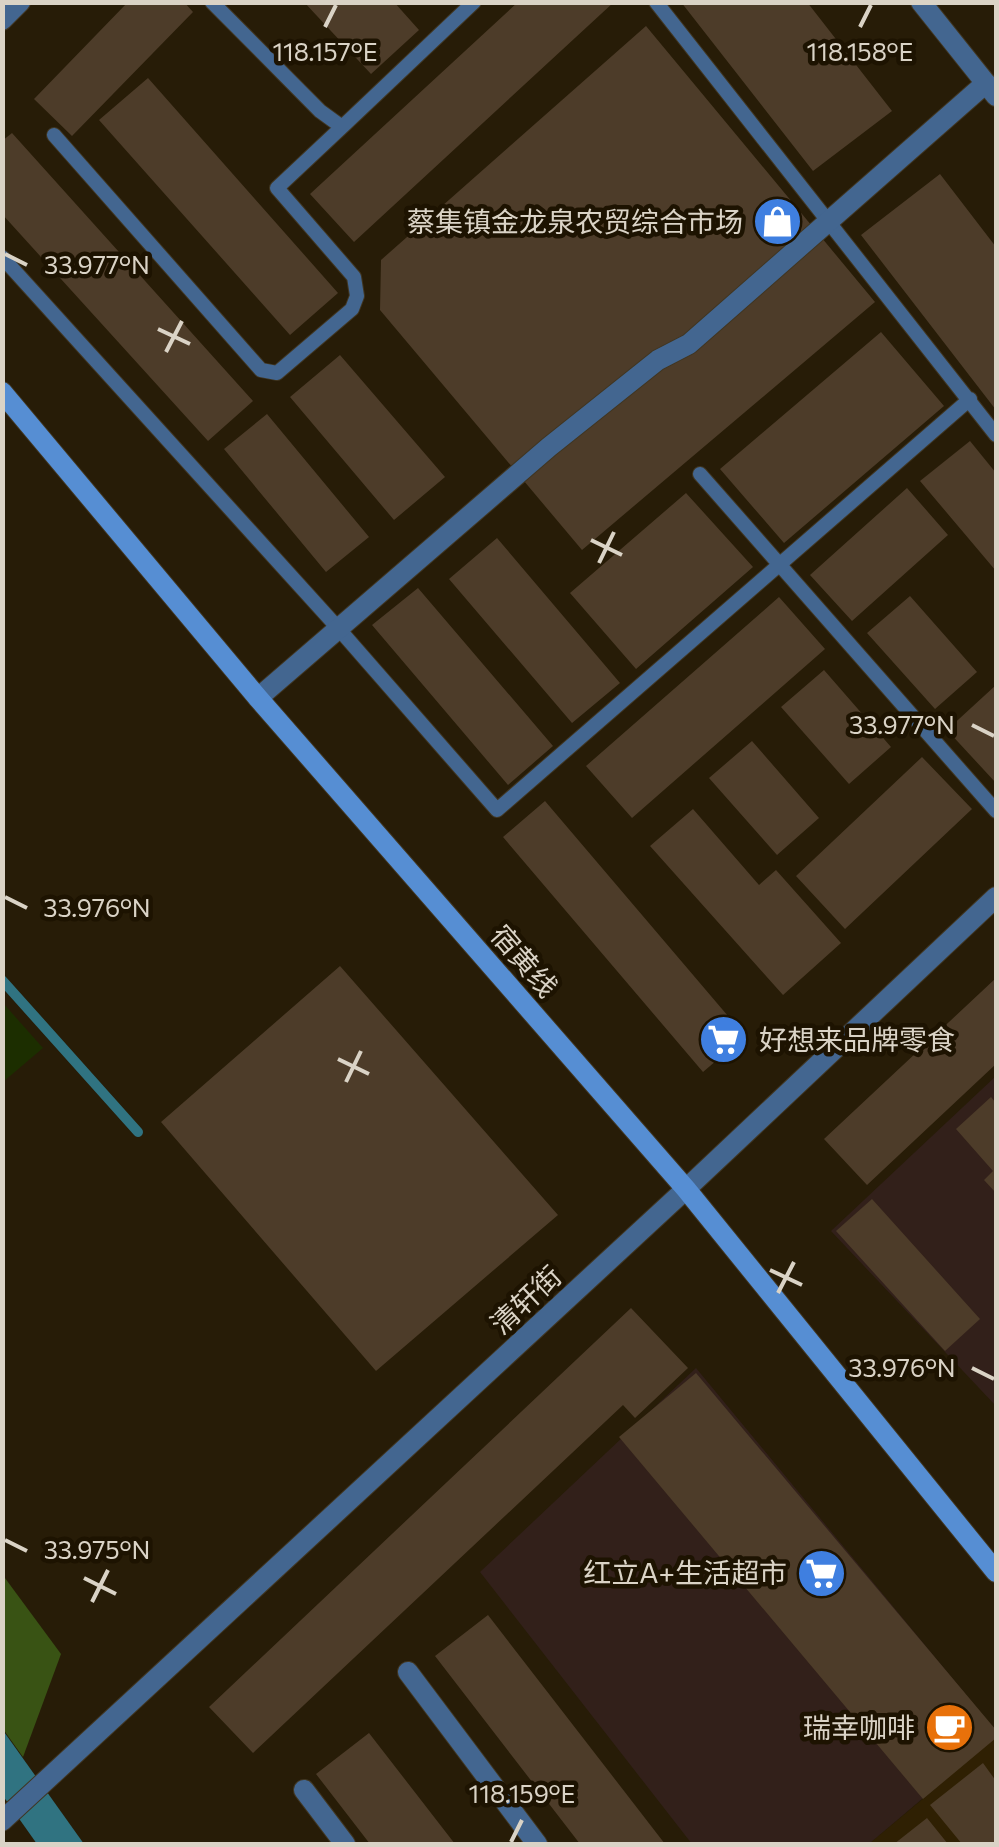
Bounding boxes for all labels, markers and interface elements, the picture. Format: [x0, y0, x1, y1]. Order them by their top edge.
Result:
text: 118.157°E [272, 36, 378, 66]
text: 118.158°E [807, 36, 913, 66]
shop icon: 蔡集镇金龙泉农贸综合市场 [752, 196, 804, 248]
place label: 蔡集镇金龙泉农贸综合市场 [407, 204, 743, 238]
text: 33.977°N [44, 249, 150, 279]
text: 33.977°N [849, 709, 955, 739]
text: 33.976°N [43, 892, 151, 922]
street label: 宿黄线 [484, 917, 565, 1003]
supermarket icon: 好想来品牌零食 [698, 1014, 750, 1066]
place label: 好想来品牌零食 [759, 1022, 955, 1056]
street label: 清轩街 [483, 1258, 568, 1340]
text: 33.976°N [848, 1352, 956, 1382]
text: 33.975°N [44, 1534, 150, 1564]
supermarket icon: 红立A+生活超市 [796, 1547, 848, 1599]
place label: 红立A+生活超市 [583, 1555, 787, 1589]
cafe icon: 瑞幸咖啡 [924, 1702, 976, 1754]
place label: 瑞幸咖啡 [803, 1710, 915, 1744]
text: 118.159°E [469, 1778, 575, 1808]

